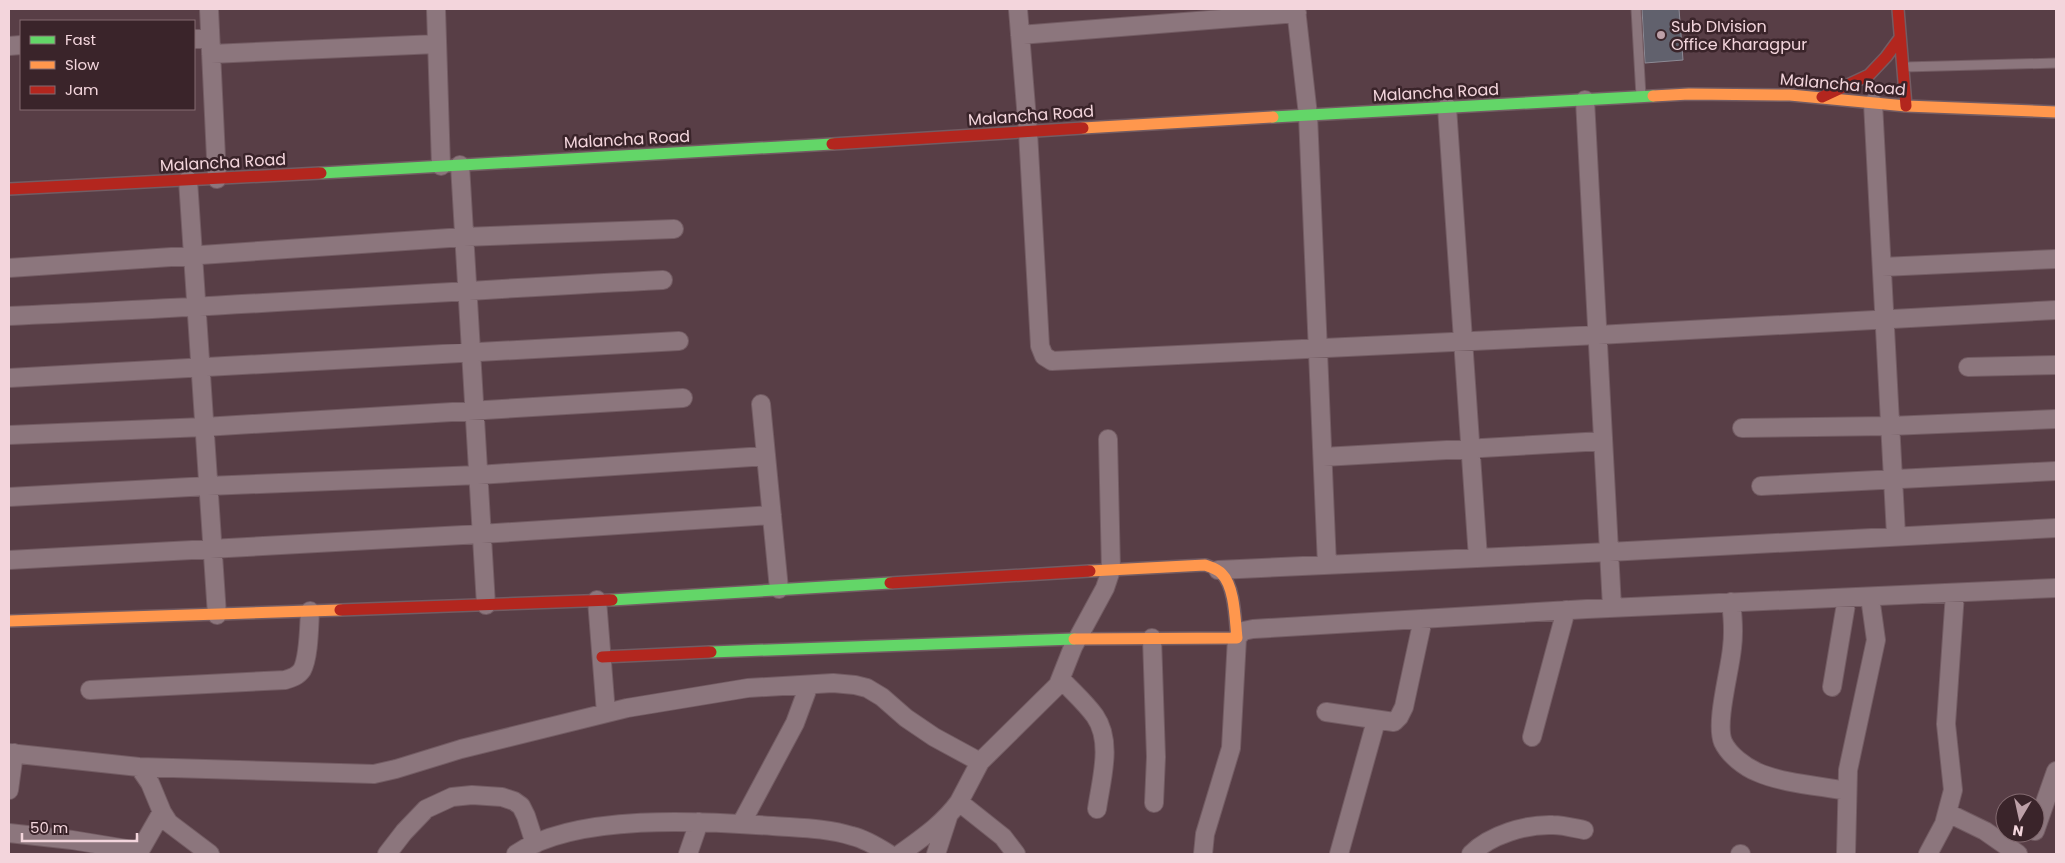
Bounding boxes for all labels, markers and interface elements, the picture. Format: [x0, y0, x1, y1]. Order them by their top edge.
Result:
place label: Sub DIvision Office Kharagpur [1671, 15, 1807, 56]
legend [20, 20, 195, 110]
text: Fast [65, 29, 96, 50]
marker: Sub DIvision Office Kharagpur [1655, 29, 1667, 41]
text: Slow [65, 54, 100, 75]
street label: Malancha Road [1779, 68, 1907, 101]
street label: Malancha Road [1372, 78, 1500, 107]
text: Jam [65, 79, 99, 100]
street label: Malancha Road [967, 100, 1095, 131]
street label: Malancha Road [563, 125, 691, 154]
street label: Malancha Road [159, 148, 287, 177]
north arrow [1995, 793, 2045, 843]
scale bar [22, 810, 138, 842]
text: 50 m [30, 817, 68, 838]
text: N [2011, 820, 2025, 842]

